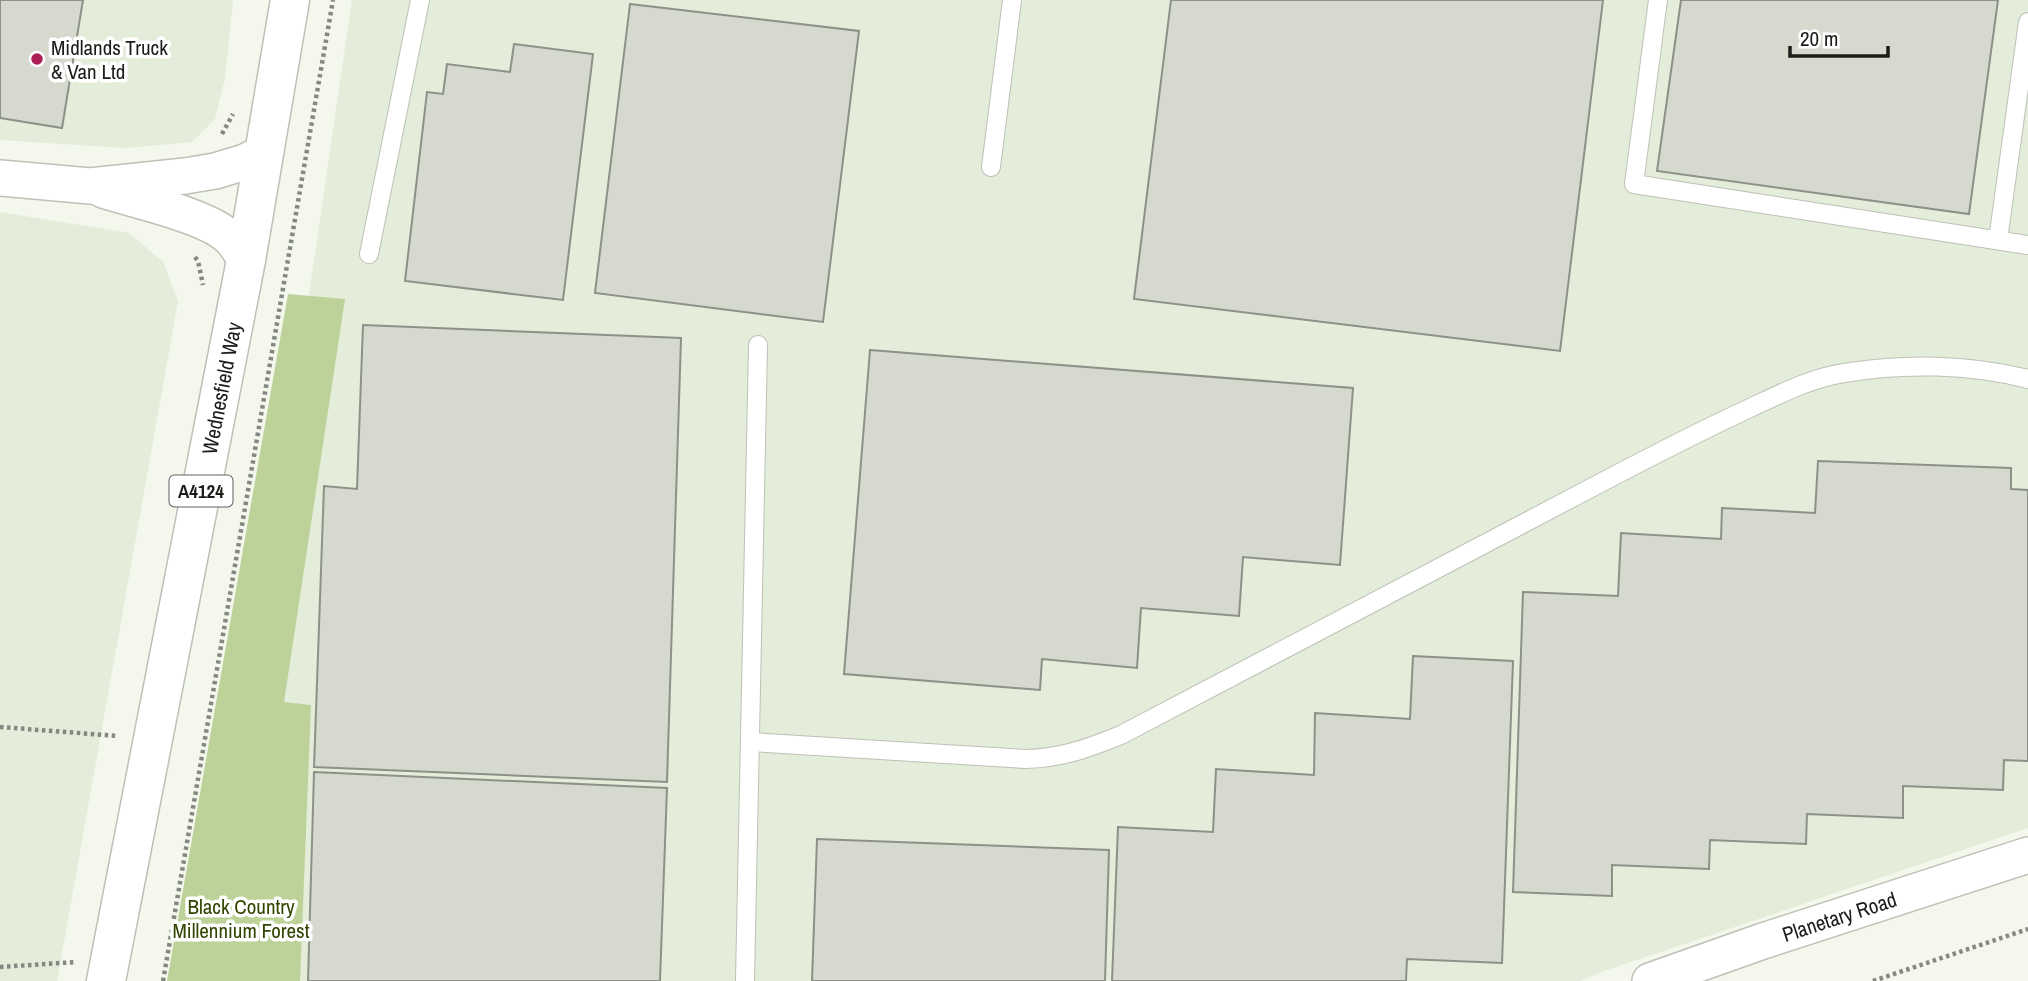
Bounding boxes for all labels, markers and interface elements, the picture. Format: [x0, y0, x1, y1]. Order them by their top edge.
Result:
scale bar [1790, 14, 1888, 58]
text: 20 m [1800, 24, 1838, 53]
place label: Midlands Truck & Van Ltd [51, 33, 168, 86]
marker: Midlands Truck & Van Ltd [29, 51, 45, 67]
street label: Wednesfield Way [194, 319, 248, 457]
road number: A4124 [170, 476, 232, 506]
street label: Planetary Road [1778, 884, 1900, 948]
park label: Black Country Millennium Forest [173, 892, 310, 945]

